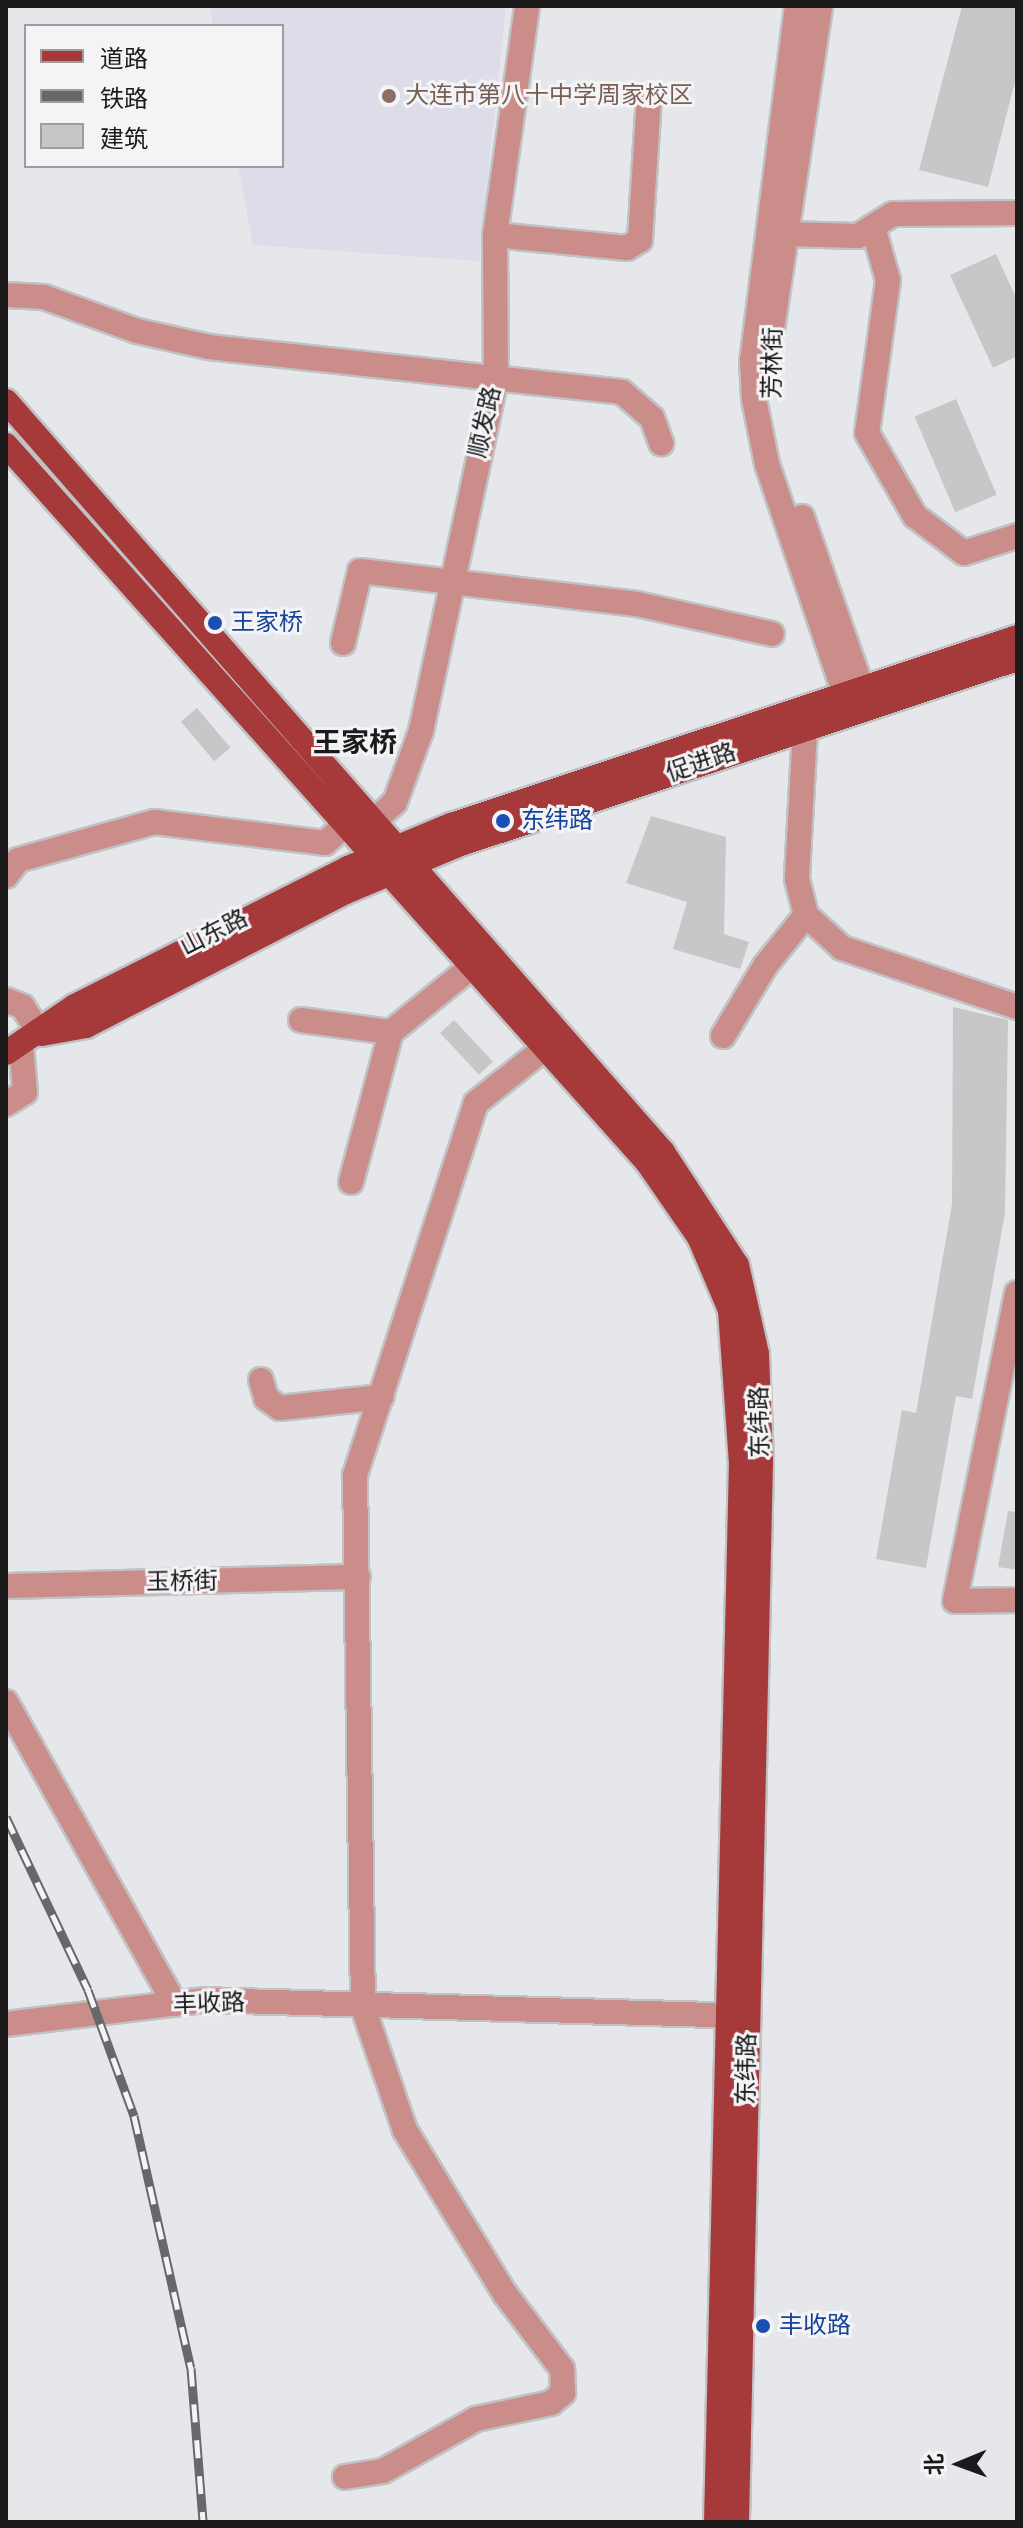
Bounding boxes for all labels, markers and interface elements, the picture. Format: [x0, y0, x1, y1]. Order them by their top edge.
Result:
legend [24, 24, 284, 168]
text: 道路 [100, 45, 148, 73]
place label: 大连市第八十中学周家校区 [405, 82, 693, 110]
text: 铁路 [100, 85, 148, 113]
marker: 大连市第八十中学周家校区 [380, 87, 398, 105]
text: 建筑 [100, 125, 148, 153]
street label: 芳林街 [758, 327, 788, 399]
street label: 顺发路 [463, 384, 507, 460]
place label: 王家桥 [231, 609, 303, 637]
marker: 王家桥 [206, 614, 224, 632]
district label: 王家桥 [313, 726, 397, 760]
street label: 促进路 [662, 738, 740, 788]
place label: 东纬路 [521, 807, 593, 835]
marker: 东纬路 [492, 810, 514, 832]
street label: 山东路 [175, 904, 253, 962]
street label: 东纬路 [745, 1386, 775, 1458]
street label: 玉桥街 [146, 1567, 218, 1597]
street label: 丰收路 [173, 1988, 245, 2020]
street label: 东纬路 [732, 2033, 762, 2105]
place label: 丰收路 [779, 2312, 851, 2340]
marker: 丰收路 [754, 2317, 772, 2335]
north arrow [919, 2424, 999, 2504]
text: 北 [921, 2453, 948, 2476]

